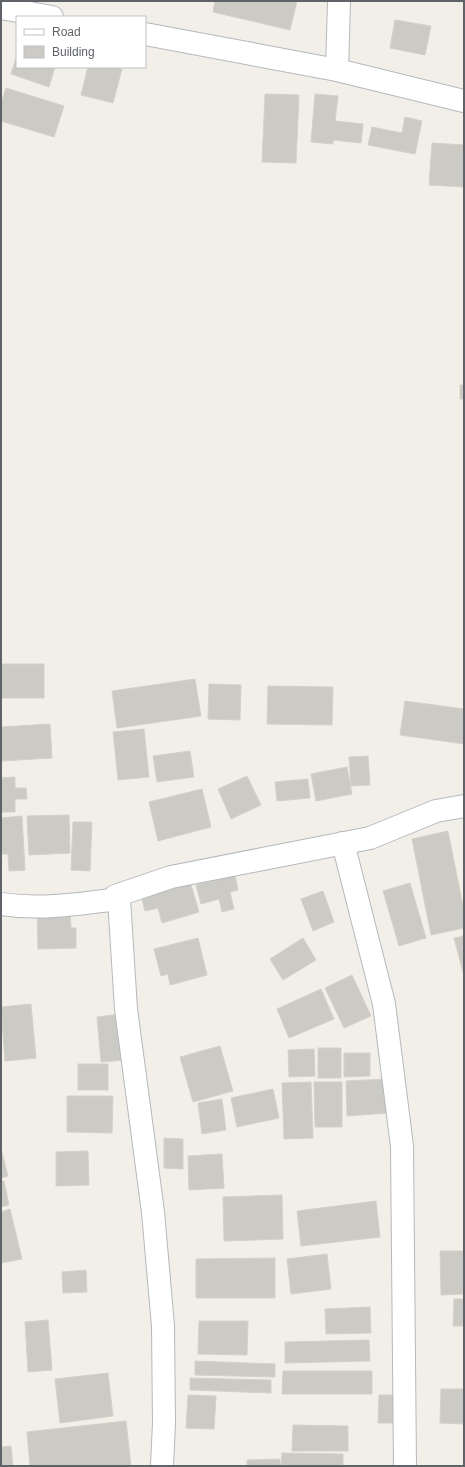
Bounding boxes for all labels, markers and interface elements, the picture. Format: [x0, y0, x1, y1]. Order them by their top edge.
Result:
legend [16, 16, 146, 68]
text: Road [52, 25, 81, 39]
text: Building [52, 45, 95, 59]

